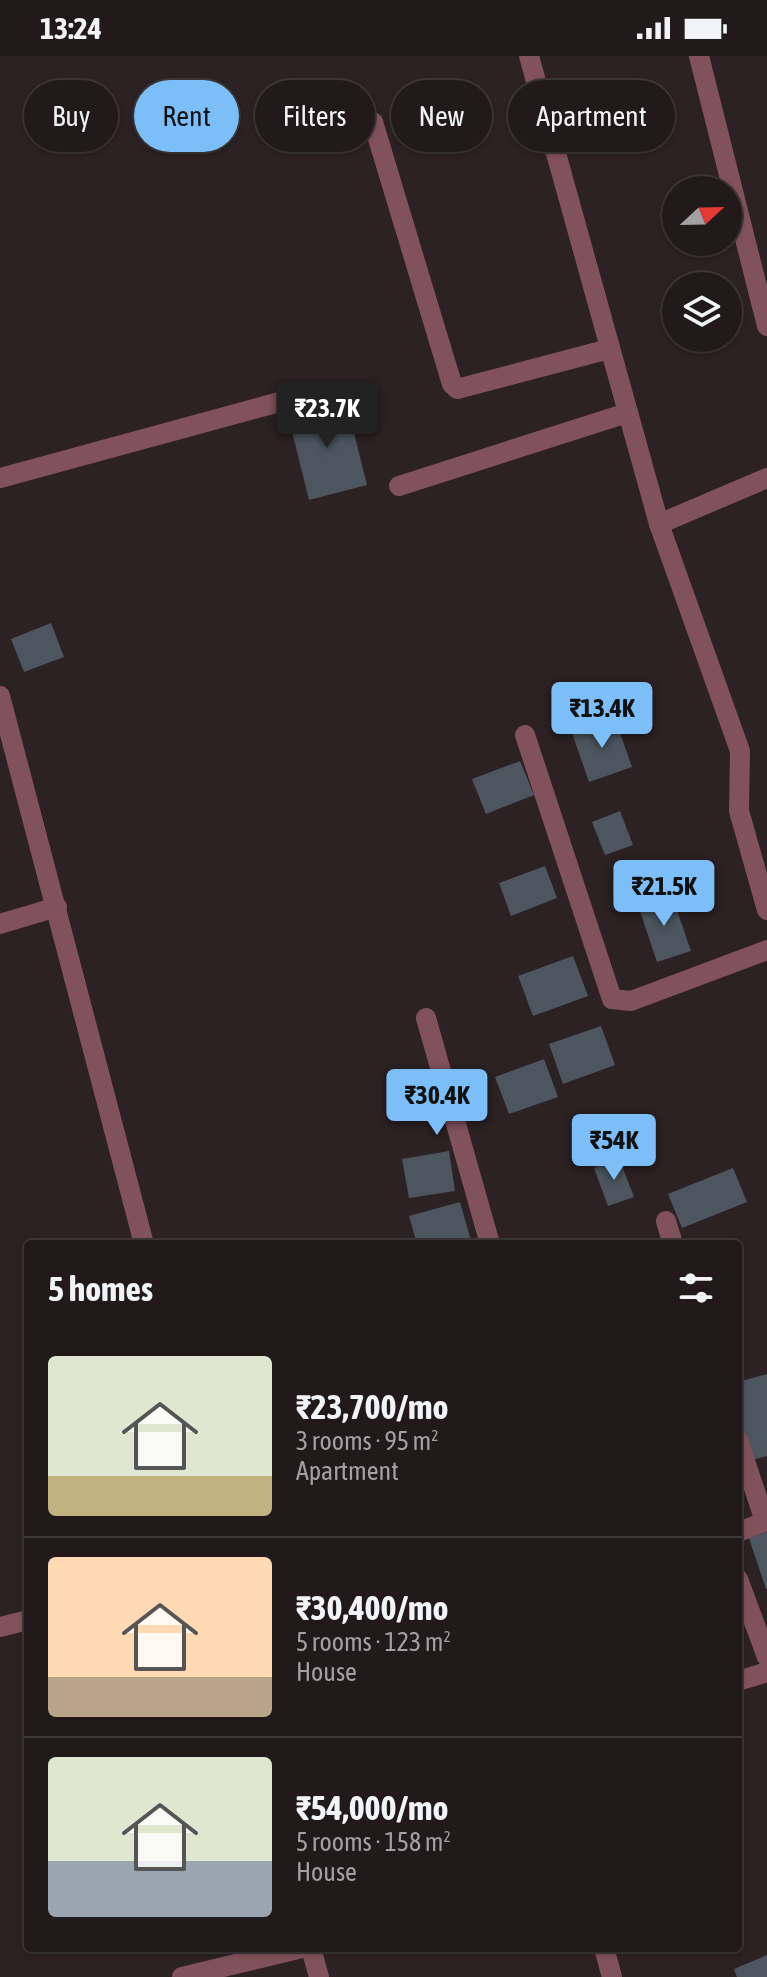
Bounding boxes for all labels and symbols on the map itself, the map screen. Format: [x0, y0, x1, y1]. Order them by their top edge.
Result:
north arrow [662, 176, 742, 256]
pin: ₹23.7K [262, 382, 392, 450]
pin: ₹13.4K [537, 682, 667, 750]
pin: ₹21.5K [599, 860, 729, 928]
pin: ₹30.4K [372, 1069, 502, 1137]
pin: ₹54K [567, 1114, 661, 1182]

